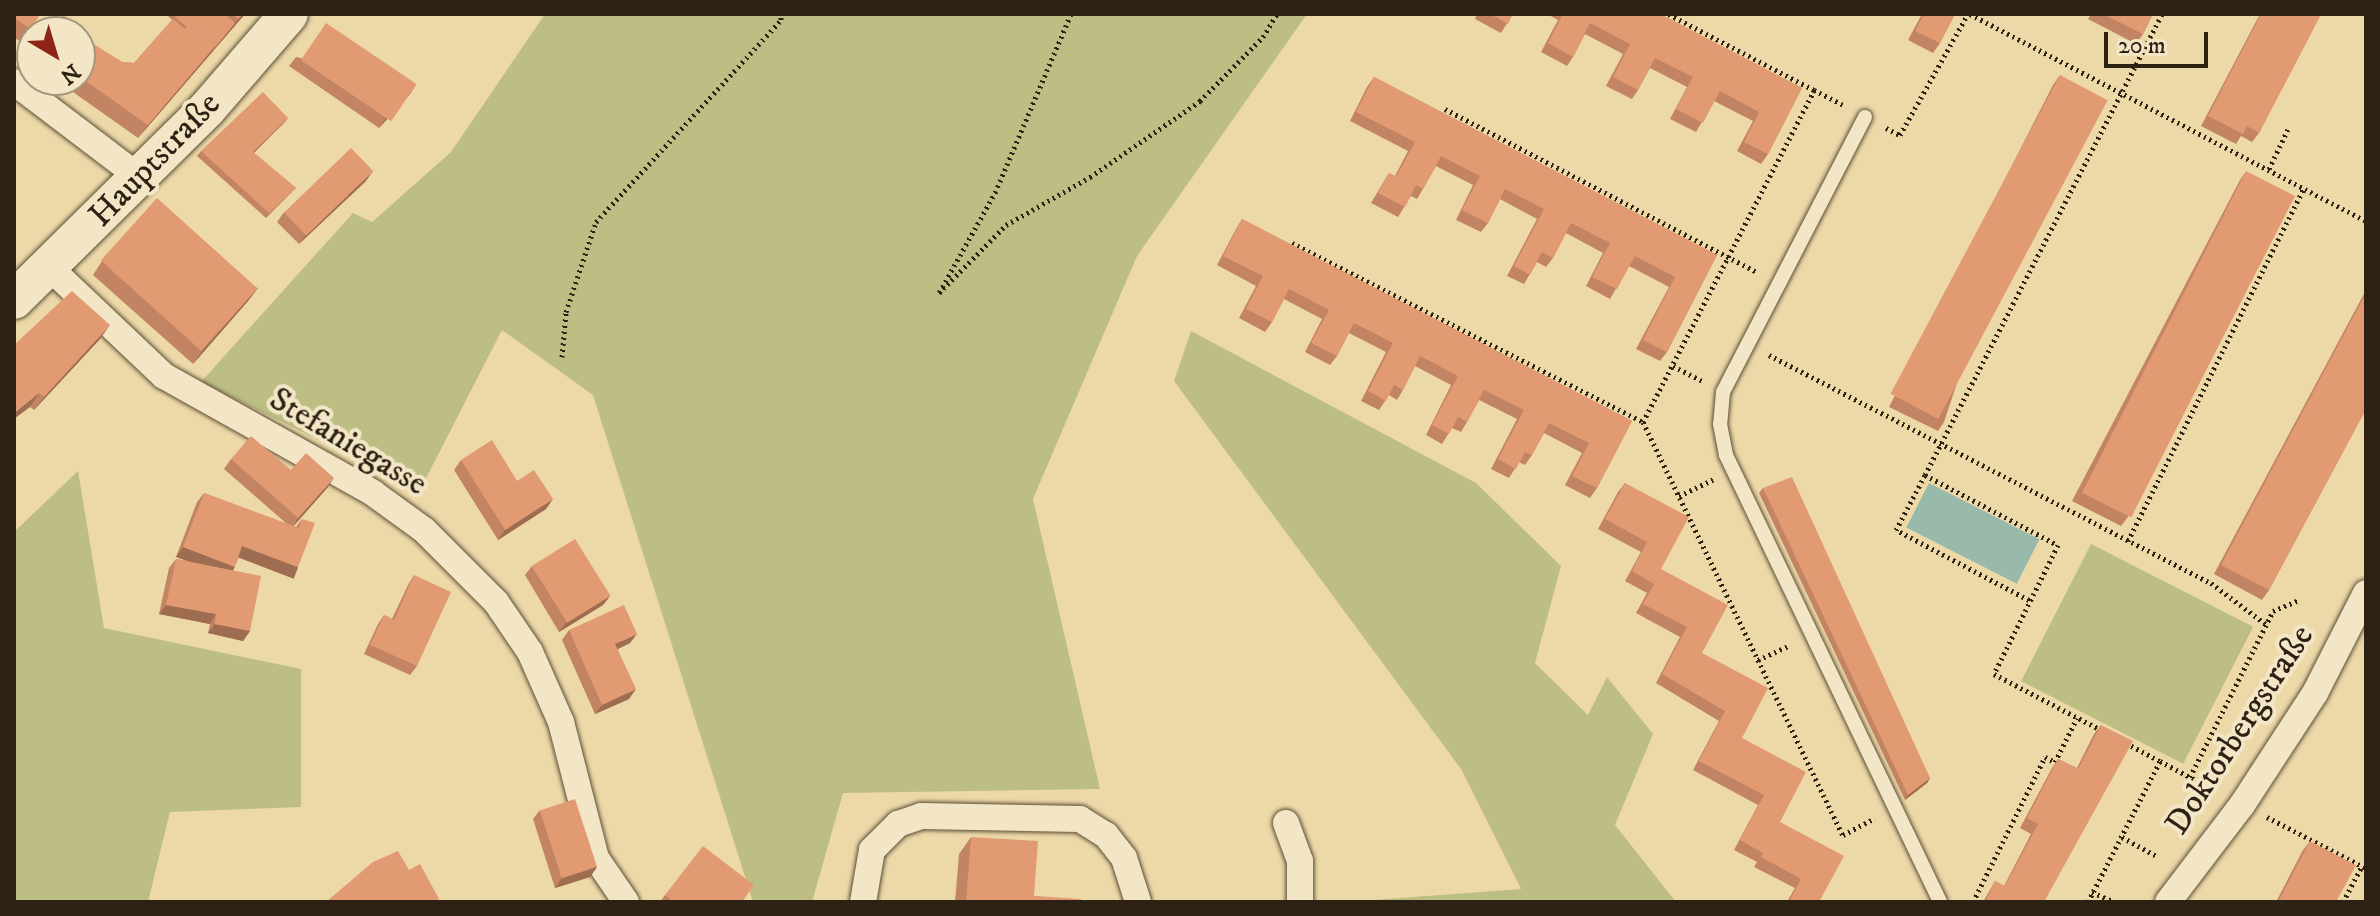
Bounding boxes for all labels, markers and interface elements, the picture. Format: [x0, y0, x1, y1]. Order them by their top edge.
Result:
north arrow [16, 16, 96, 96]
scale bar [2108, 16, 2212, 66]
text: 20 m [2118, 31, 2166, 61]
text: N [54, 58, 85, 90]
street label: Hauptstraße [81, 84, 229, 236]
street label: Stefaniegasse [262, 379, 434, 505]
street label: Doktorbergstraße [2157, 618, 2323, 842]

